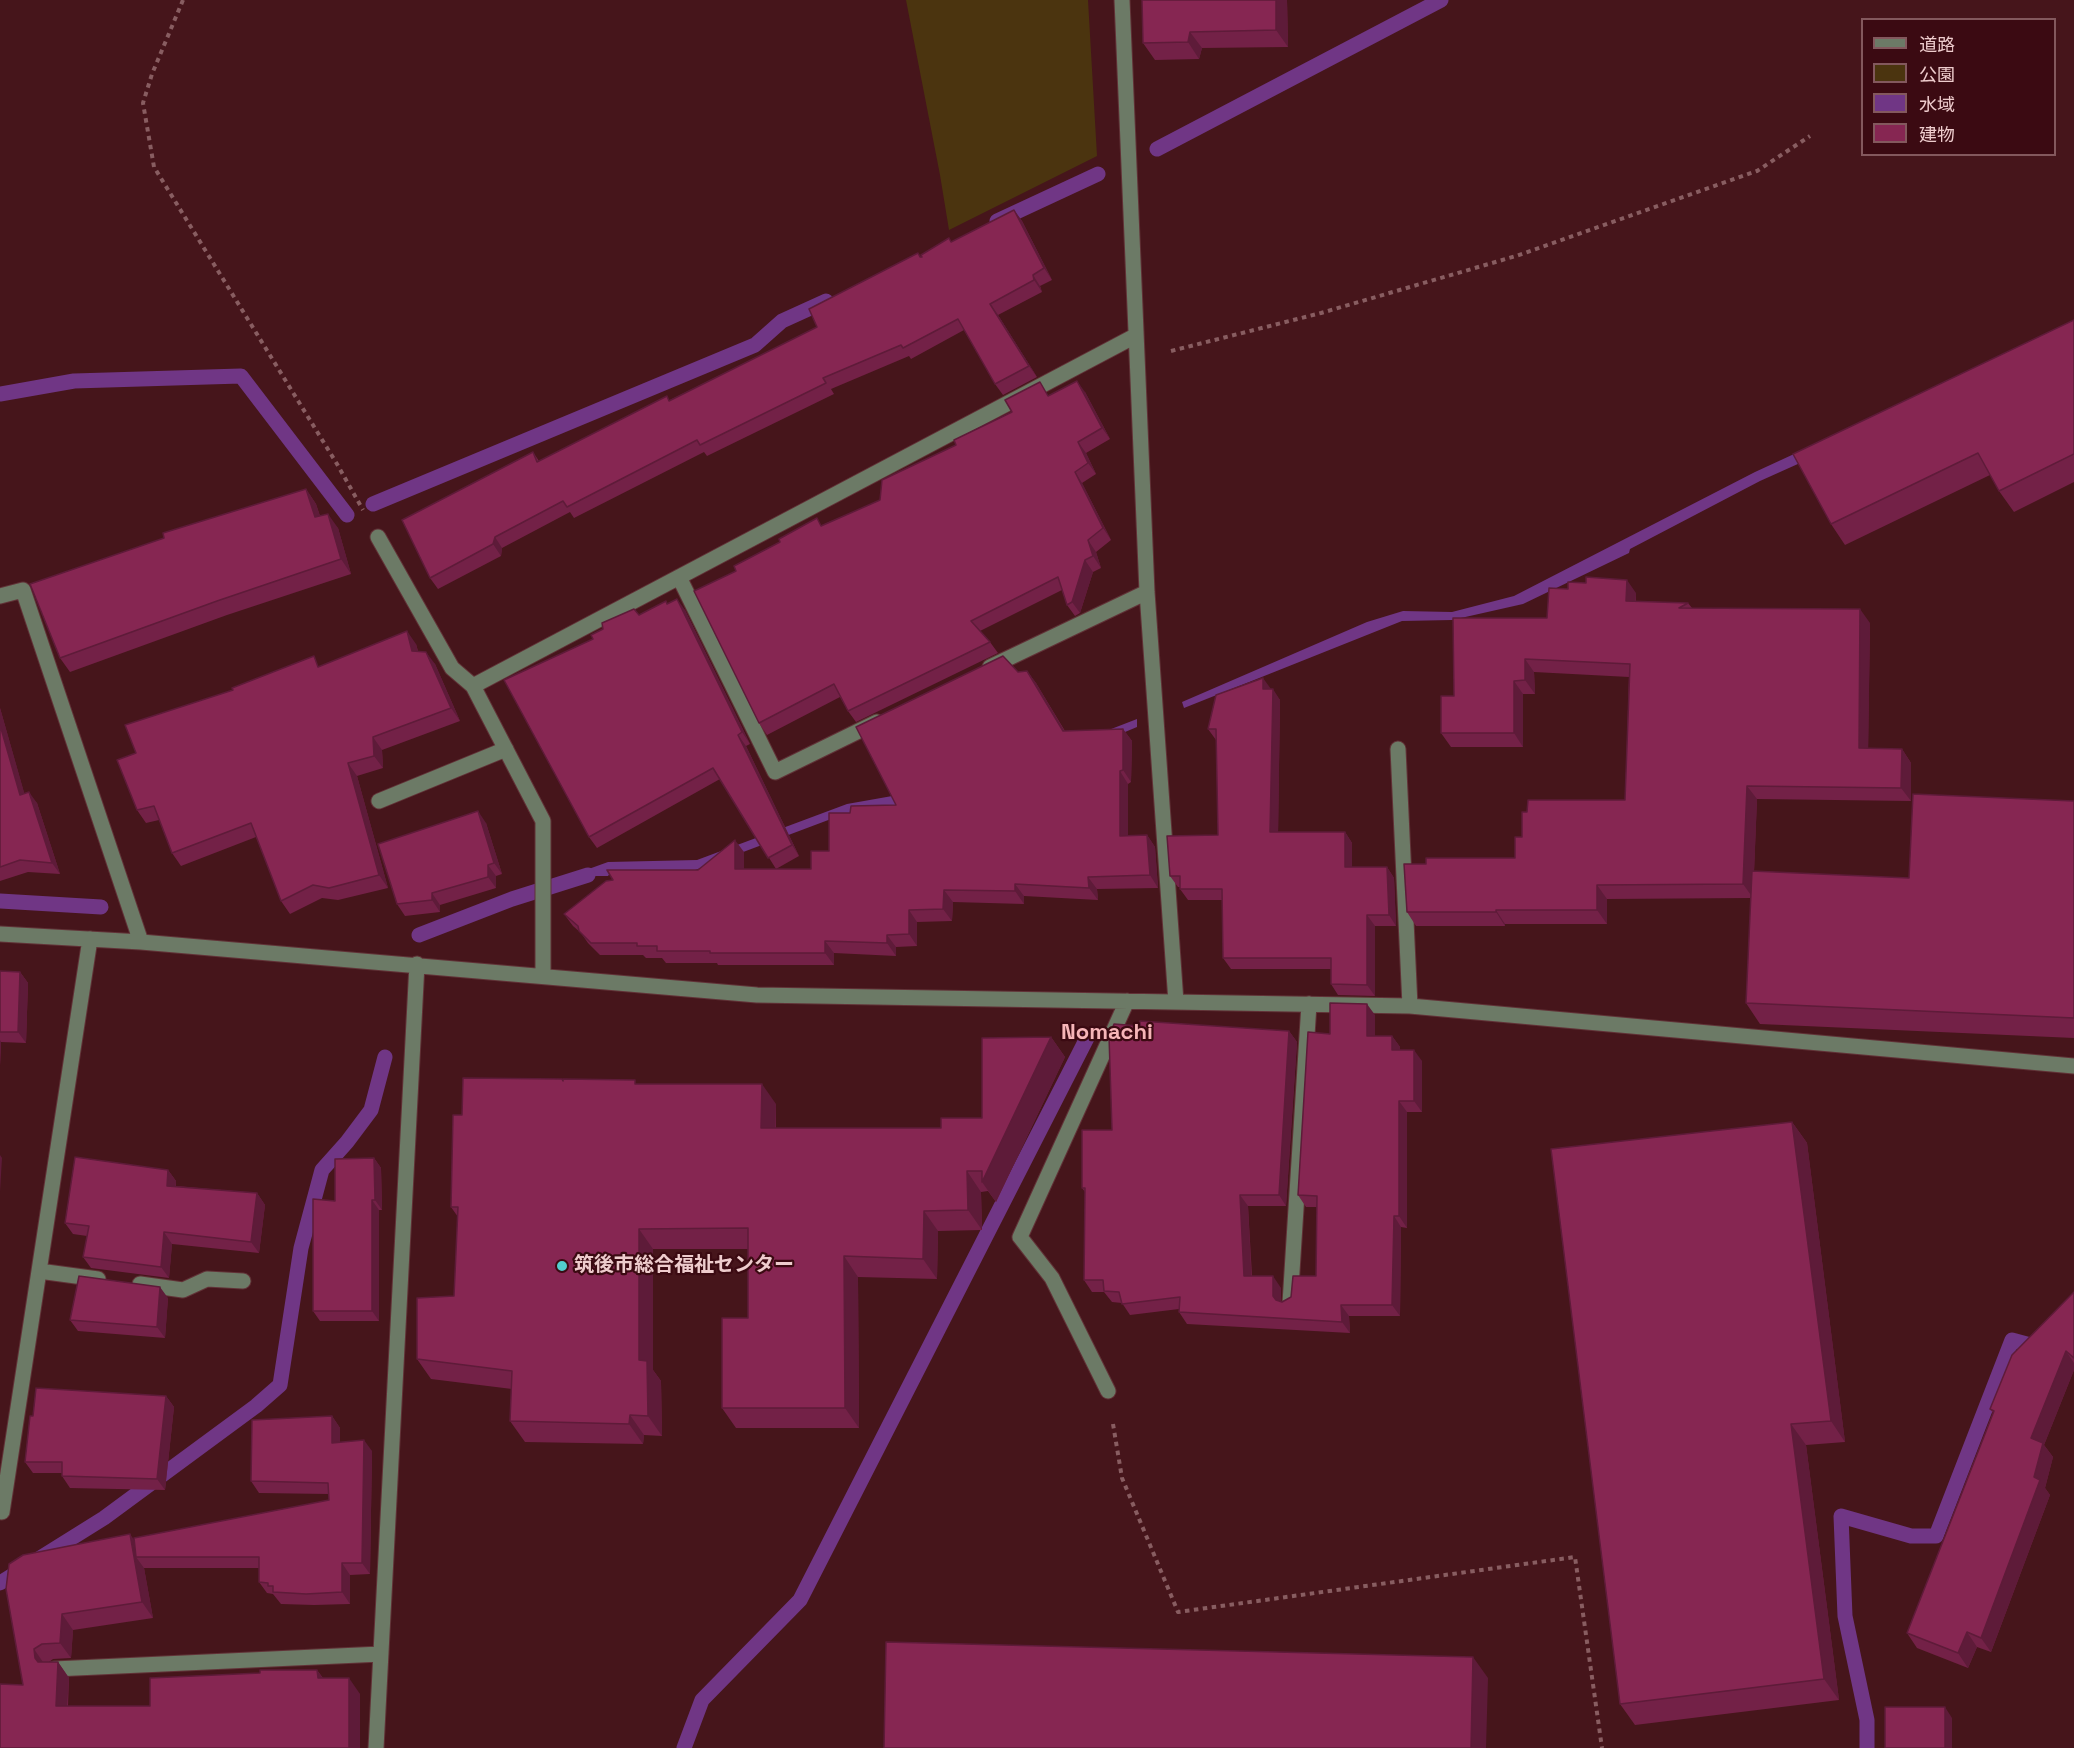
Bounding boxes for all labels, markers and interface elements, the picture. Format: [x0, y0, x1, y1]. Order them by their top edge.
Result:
legend [1861, 18, 2056, 156]
text: 道路 [1919, 33, 1955, 56]
text: 公園 [1919, 63, 1955, 86]
text: 水域 [1919, 93, 1955, 116]
text: 建物 [1919, 123, 1955, 146]
district label: Nomachi [1061, 1020, 1153, 1046]
place label: 筑後市総合福祉センター [574, 1254, 794, 1278]
marker: 筑後市総合福祉センター [555, 1259, 569, 1273]

